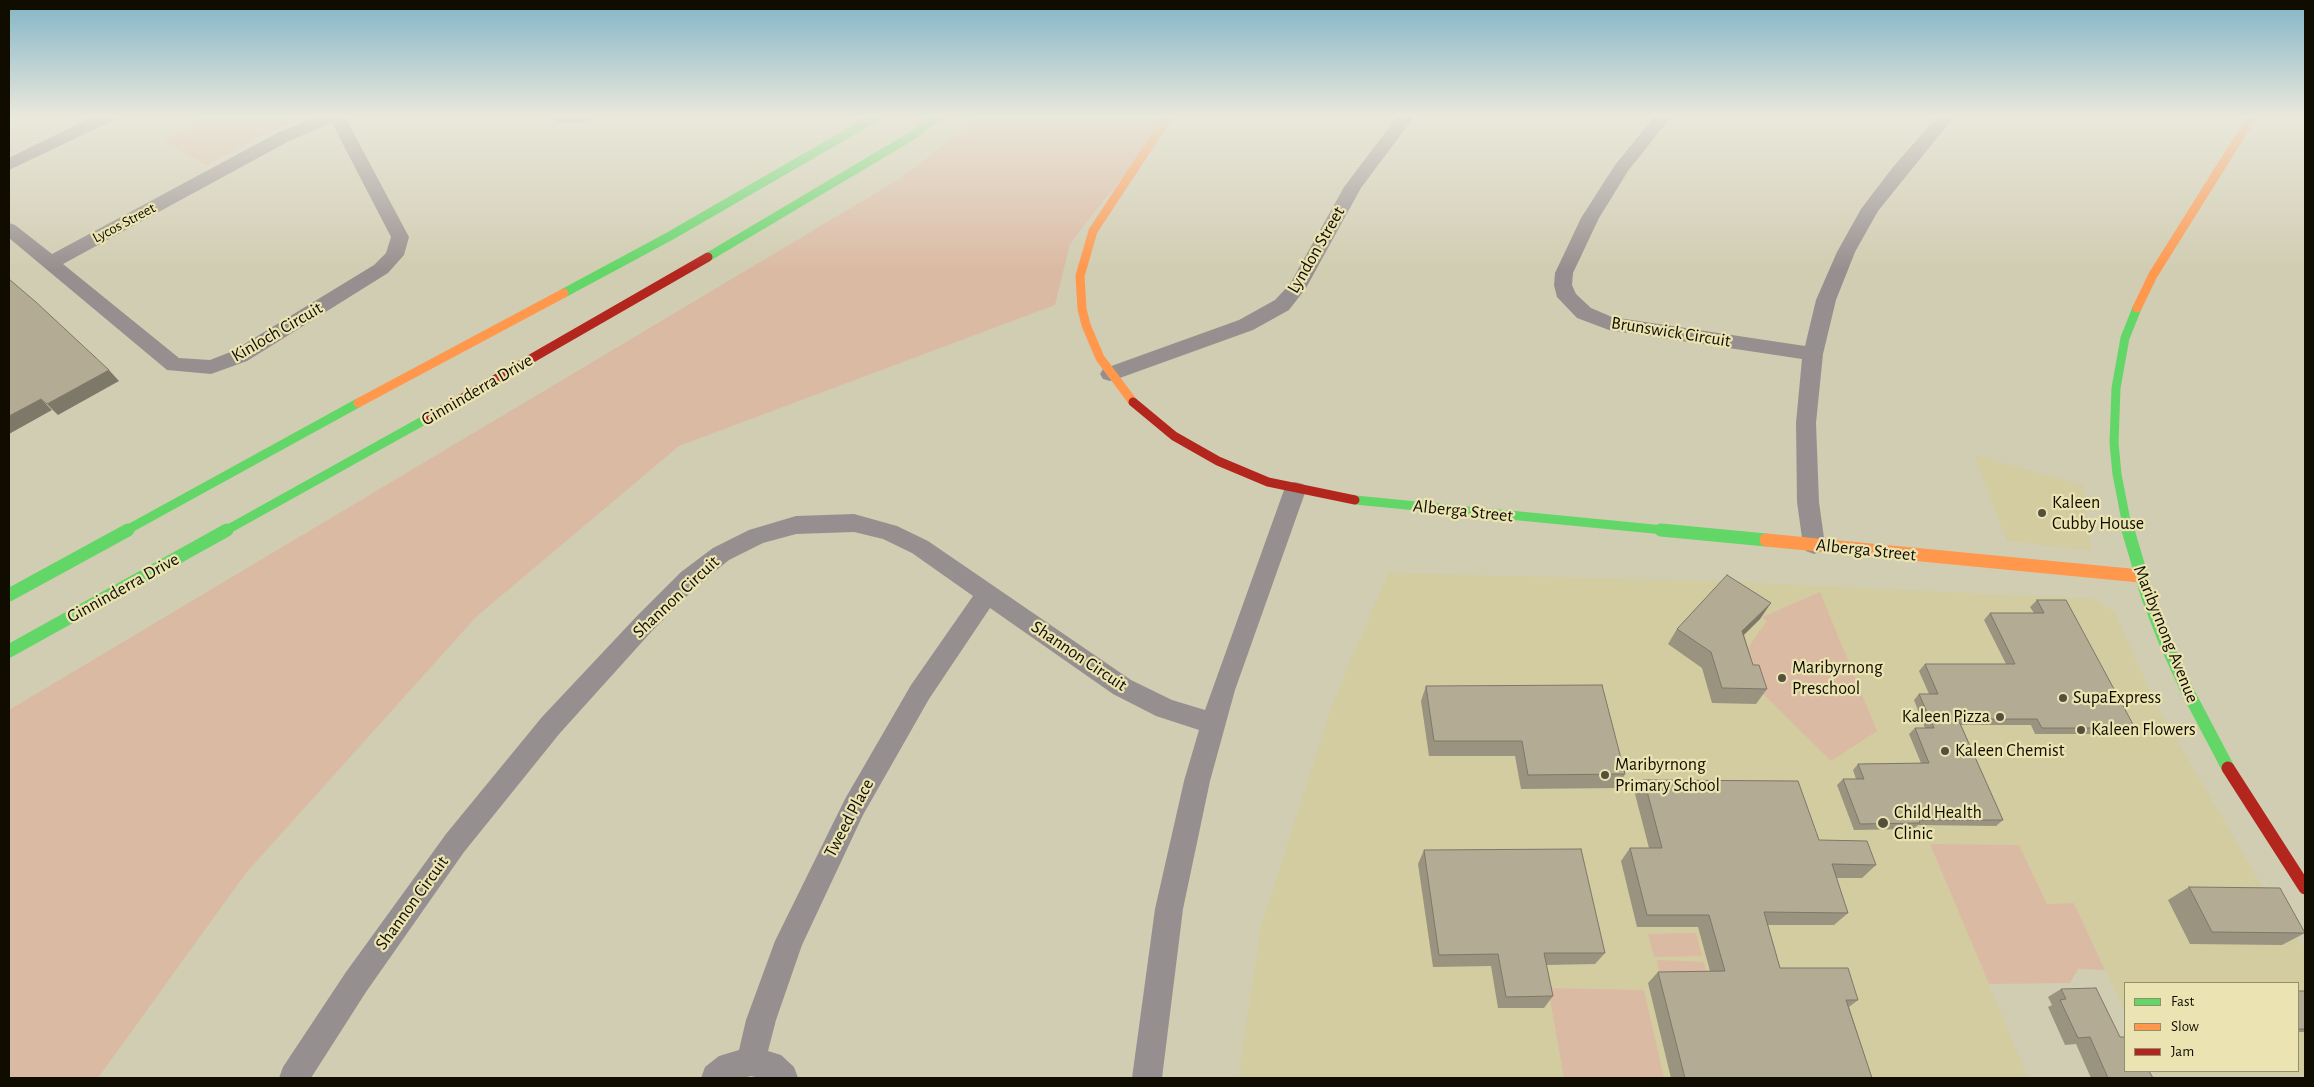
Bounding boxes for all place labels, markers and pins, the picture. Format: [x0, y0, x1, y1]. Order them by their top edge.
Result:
place label: Kaleen Cubby House [2052, 492, 2144, 534]
marker: Kaleen Cubby House [2036, 507, 2048, 519]
place label: Maribyrnong Preschool [1792, 657, 1883, 700]
marker: Maribyrnong Preschool [1776, 672, 1788, 684]
place label: SupaExpress [2073, 687, 2161, 709]
marker: SupaExpress [2057, 692, 2069, 704]
place label: Kaleen Pizza [1902, 706, 1990, 728]
marker: Kaleen Pizza [1994, 711, 2006, 723]
place label: Kaleen Flowers [2091, 719, 2196, 741]
marker: Kaleen Flowers [2075, 724, 2087, 736]
place label: Kaleen Chemist [1955, 740, 2064, 762]
marker: Kaleen Chemist [1939, 745, 1951, 757]
place label: Maribyrnong Primary School [1615, 754, 1720, 796]
marker: Maribyrnong Primary School [1599, 769, 1611, 781]
place label: Child Health Clinic [1894, 802, 1982, 844]
marker: Child Health Clinic [1876, 816, 1890, 830]

